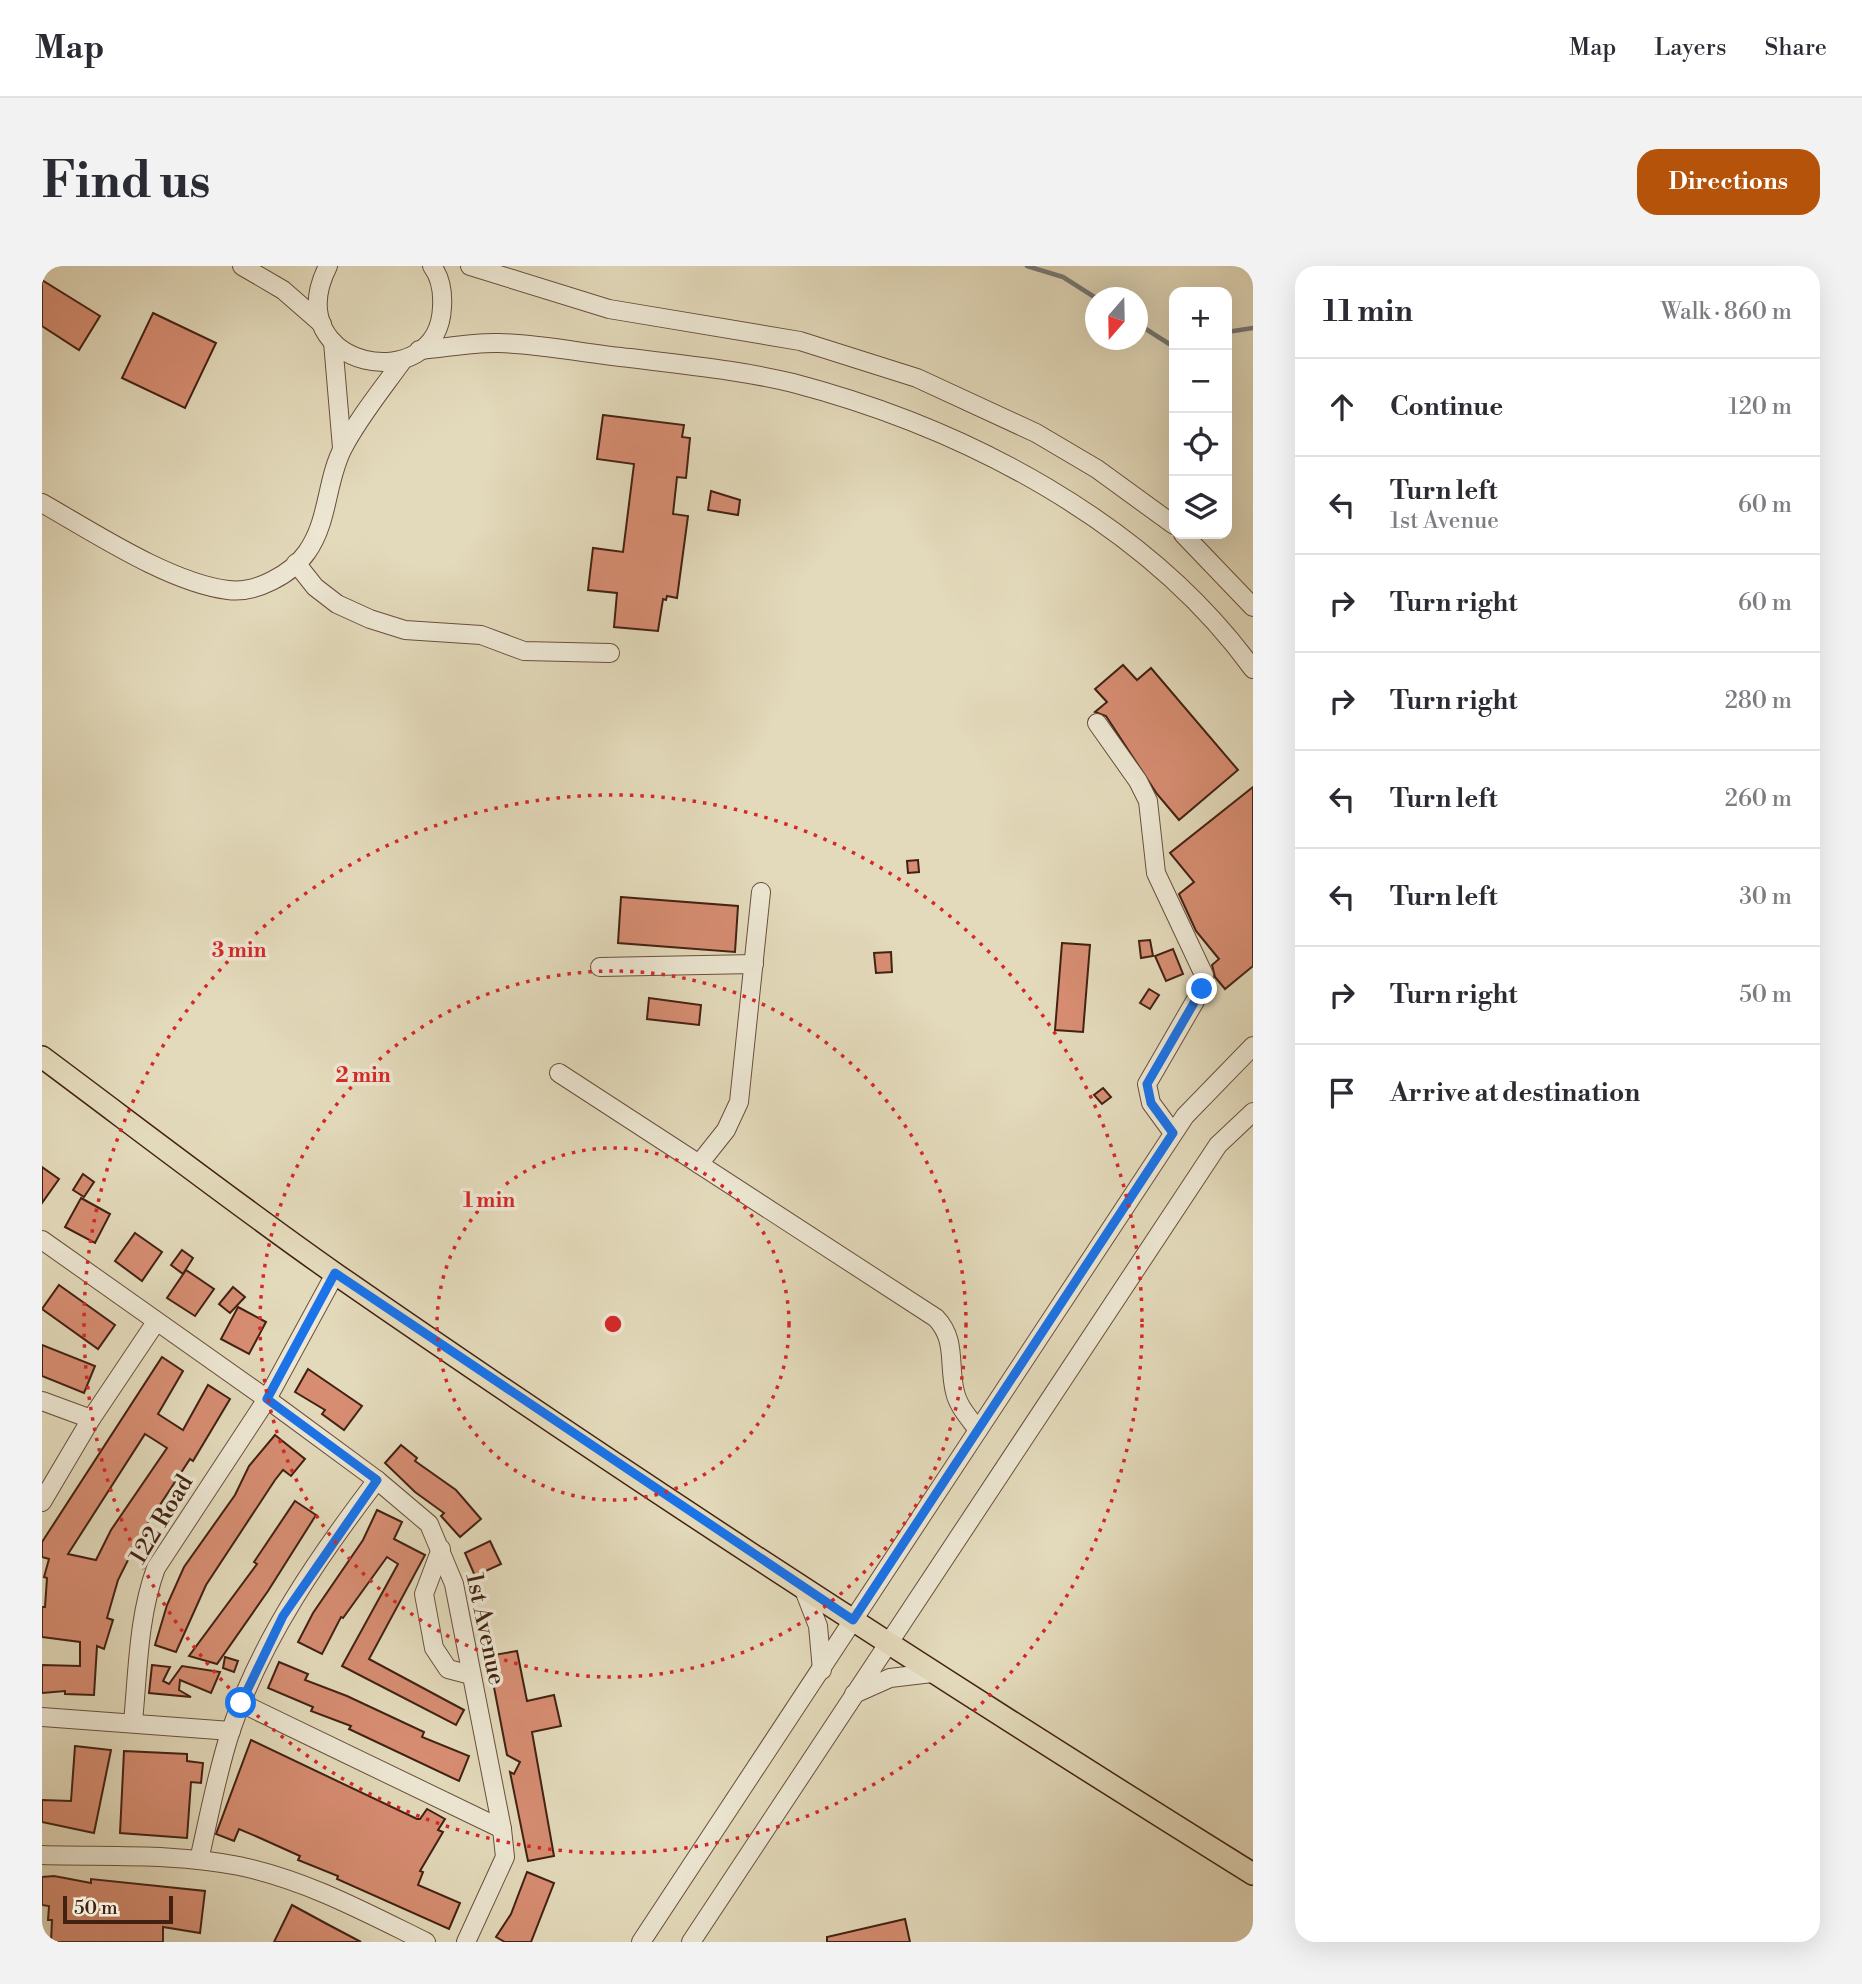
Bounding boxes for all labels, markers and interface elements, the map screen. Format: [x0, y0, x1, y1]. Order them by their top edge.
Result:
text: Map [35, 28, 104, 69]
text: Map [1569, 33, 1616, 63]
text: Layers [1654, 33, 1726, 63]
text: Share [1764, 33, 1827, 63]
button: Directions [1637, 149, 1820, 215]
text: Find us [42, 152, 211, 213]
north arrow [1085, 287, 1148, 350]
map controls [1169, 287, 1232, 539]
button: + [1169, 287, 1232, 350]
text: 11 min [1323, 293, 1413, 331]
text: Walk · 860 m [1661, 298, 1792, 326]
button: − [1169, 350, 1232, 413]
icon: ahead [1323, 388, 1361, 426]
text: Continue [1390, 391, 1503, 423]
text: 120 m [1728, 393, 1792, 421]
button: locate [1169, 413, 1232, 476]
text: Turn left [1390, 475, 1498, 507]
button: layers [1169, 476, 1232, 539]
icon: left [1323, 486, 1361, 524]
text: 60 m [1738, 491, 1792, 519]
text: 1st Avenue [1390, 507, 1499, 535]
icon: right [1323, 584, 1361, 622]
text: Turn right [1390, 587, 1518, 619]
text: 60 m [1738, 589, 1792, 617]
icon: right [1323, 682, 1361, 720]
text: Turn right [1390, 685, 1518, 717]
text: 280 m [1725, 687, 1792, 715]
icon: left [1323, 780, 1361, 818]
text: Turn left [1390, 783, 1498, 815]
text: 260 m [1725, 785, 1792, 813]
icon: left [1323, 878, 1361, 916]
text: Turn left [1390, 881, 1498, 913]
text: 30 m [1739, 883, 1792, 911]
text: 3 min [212, 938, 266, 964]
route end [1186, 973, 1217, 1004]
icon: right [1323, 976, 1361, 1014]
text: Turn right [1390, 979, 1518, 1011]
text: 50 m [1739, 981, 1792, 1009]
text: 2 min [335, 1063, 391, 1089]
icon: arrive [1323, 1074, 1361, 1112]
text: Arrive at destination [1390, 1077, 1640, 1109]
text: 1 min [463, 1188, 515, 1214]
centre of rings [601, 1312, 625, 1336]
street label: 122 Road [124, 1469, 200, 1570]
street label: 1st Avenue [459, 1571, 512, 1688]
route start [225, 1687, 256, 1718]
scale bar [63, 1893, 173, 1925]
text: 50 m [74, 1896, 118, 1920]

